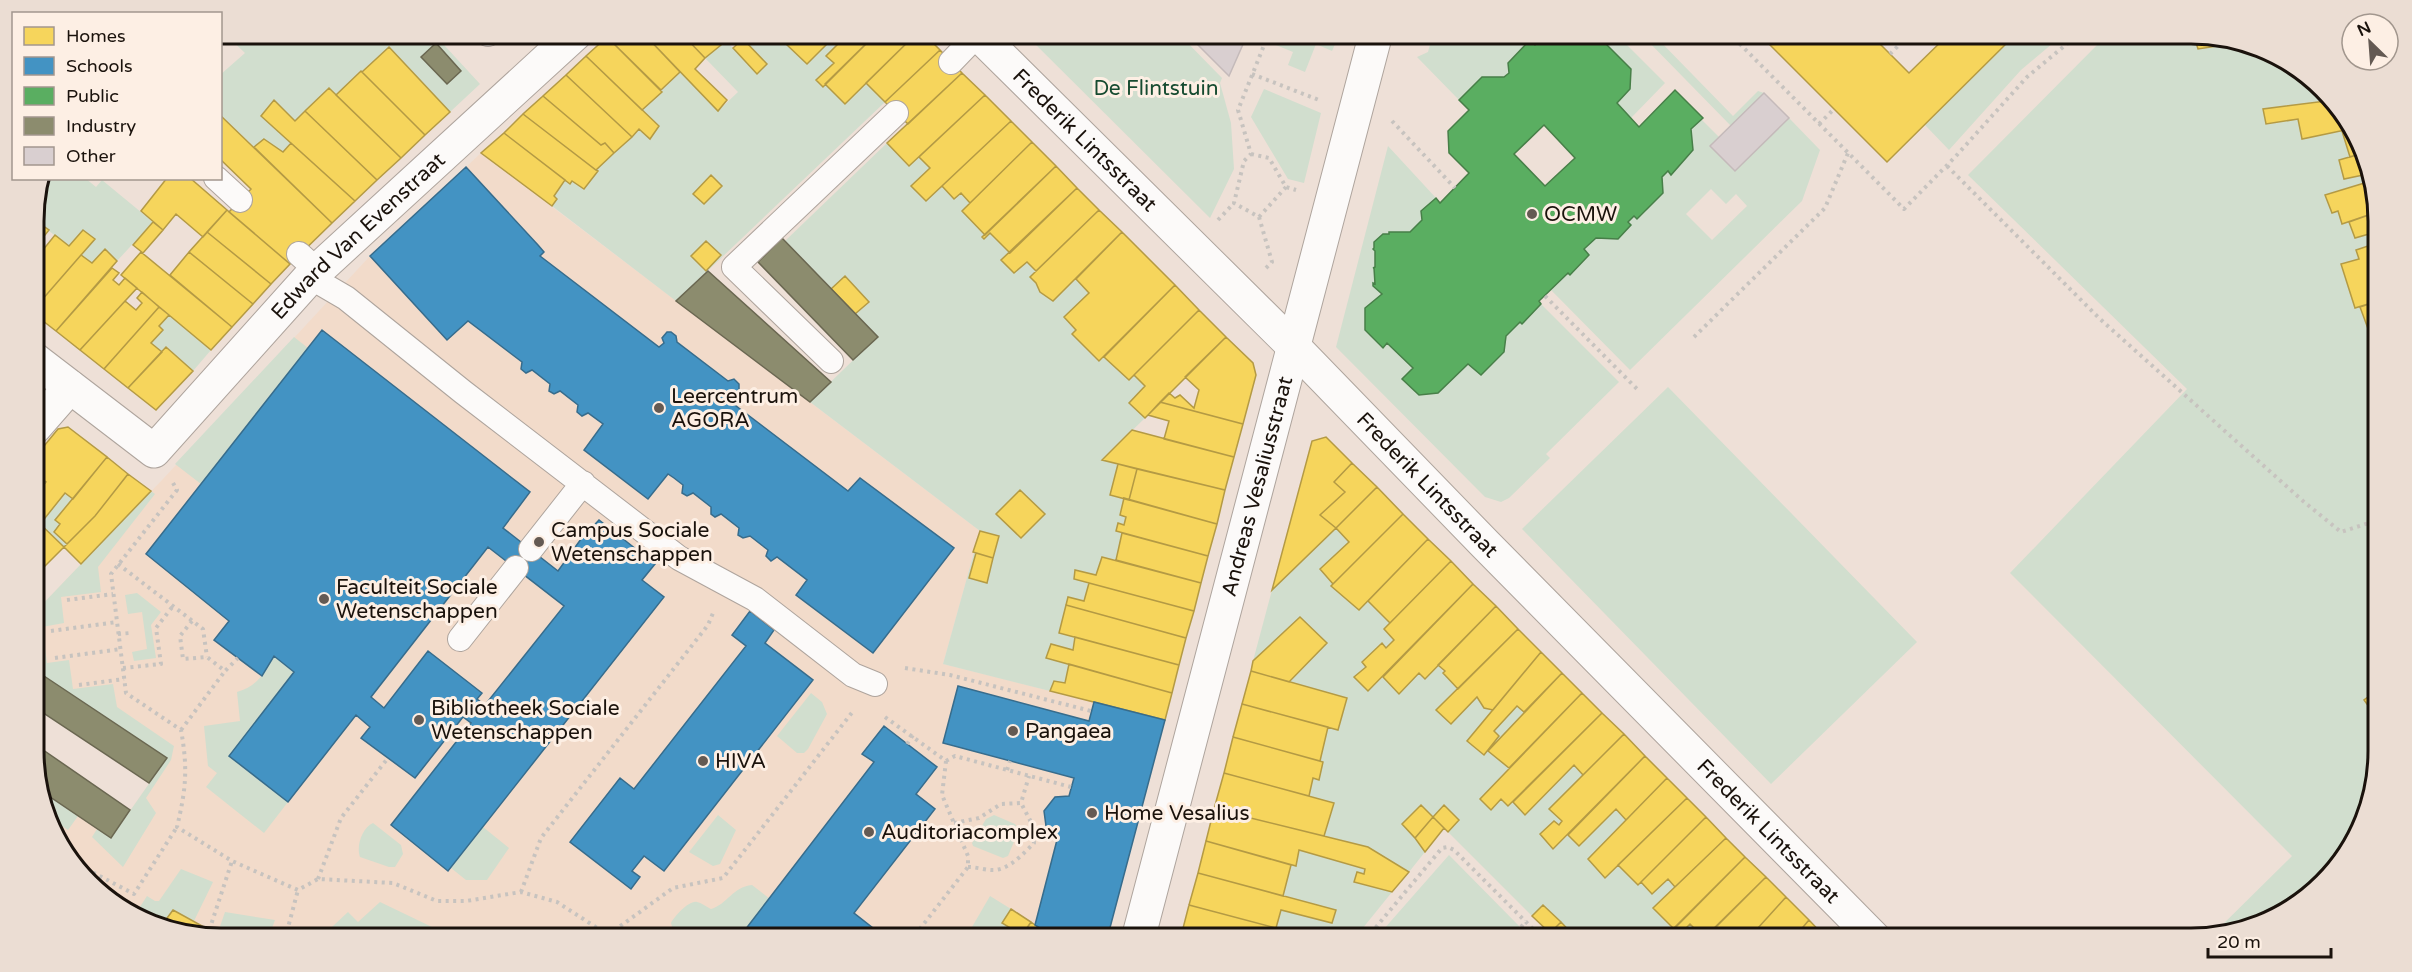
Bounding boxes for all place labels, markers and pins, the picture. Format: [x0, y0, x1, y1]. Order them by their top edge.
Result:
place label: OCMW [1544, 202, 1617, 227]
marker: OCMW [1525, 207, 1539, 221]
place label: Leercentrum AGORA [671, 384, 798, 433]
marker: Leercentrum AGORA [652, 401, 666, 415]
place label: Campus Sociale Wetenschappen [551, 518, 713, 567]
marker: Campus Sociale Wetenschappen [532, 535, 546, 549]
place label: Faculteit Sociale Wetenschappen [336, 575, 498, 624]
marker: Faculteit Sociale Wetenschappen [317, 592, 331, 606]
place label: Bibliotheek Sociale Wetenschappen [431, 696, 620, 745]
marker: Bibliotheek Sociale Wetenschappen [412, 713, 426, 727]
place label: Pangaea [1025, 719, 1112, 744]
marker: Pangaea [1006, 724, 1020, 738]
place label: HIVA [715, 749, 766, 774]
marker: HIVA [696, 754, 710, 768]
place label: Home Vesalius [1104, 801, 1249, 826]
marker: Home Vesalius [1085, 806, 1099, 820]
place label: Auditoriacomplex [881, 820, 1058, 845]
marker: Auditoriacomplex [862, 825, 876, 839]

